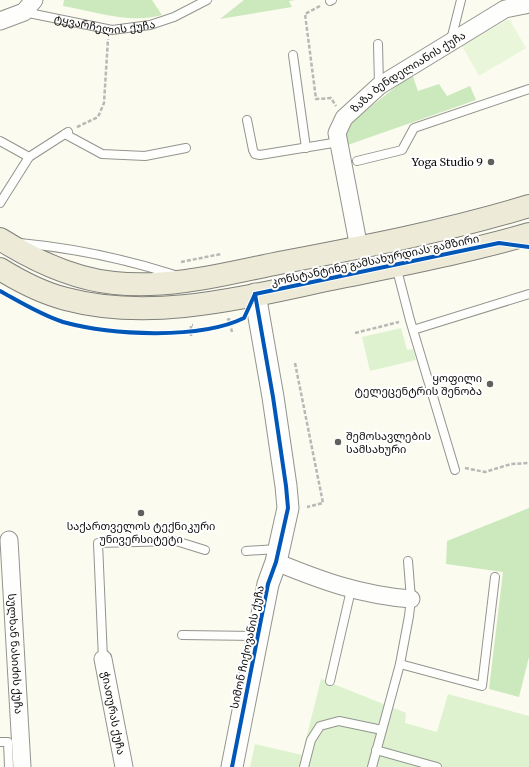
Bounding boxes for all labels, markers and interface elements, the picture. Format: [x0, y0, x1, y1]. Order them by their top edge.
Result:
street label: ტყვარჩელის ქუჩა [53, 11, 157, 37]
street label: ზაზა ბენდელიანის ქუჩა [348, 28, 468, 116]
place label: Yoga Studio 9 [411, 155, 483, 169]
marker: Yoga Studio 9 [486, 157, 496, 167]
street label: კონსტანტინე გამსახურდიას გამზირი [270, 231, 480, 289]
place label: ყოფილი ტელეცენტრის შენობა [355, 371, 482, 398]
marker: ყოფილი ტელეცენტრის შენობა [485, 379, 495, 389]
place label: შემოსავლების სამსახური [346, 429, 431, 456]
marker: შემოსავლების სამსახური [333, 437, 343, 447]
marker: საქართველოს ტექნიკური უნივერსიტეტი [136, 508, 146, 518]
place label: საქართველოს ტექნიკური უნივერსიტეტი [67, 519, 215, 546]
street label: სიმონ ჩიქოვანის ქუჩა [227, 584, 267, 710]
street label: სულხან ნასიძის ქუჩა [5, 593, 26, 714]
street label: ჭიათურას ქუჩა [99, 670, 128, 756]

